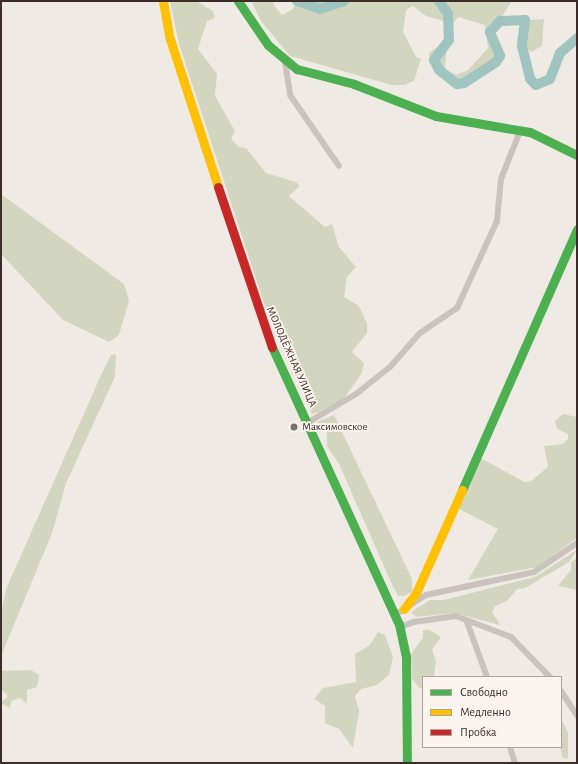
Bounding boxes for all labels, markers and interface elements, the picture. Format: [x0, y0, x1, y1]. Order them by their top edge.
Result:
street label: МОЛОДЁЖНАЯ УЛИЦА [263, 305, 319, 409]
place label: Максимовское [302, 420, 367, 434]
marker: Максимовское [289, 422, 299, 432]
legend [422, 676, 562, 748]
text: Свободно [460, 686, 508, 698]
text: Медленно [460, 706, 511, 718]
text: Пробка [460, 726, 497, 738]

